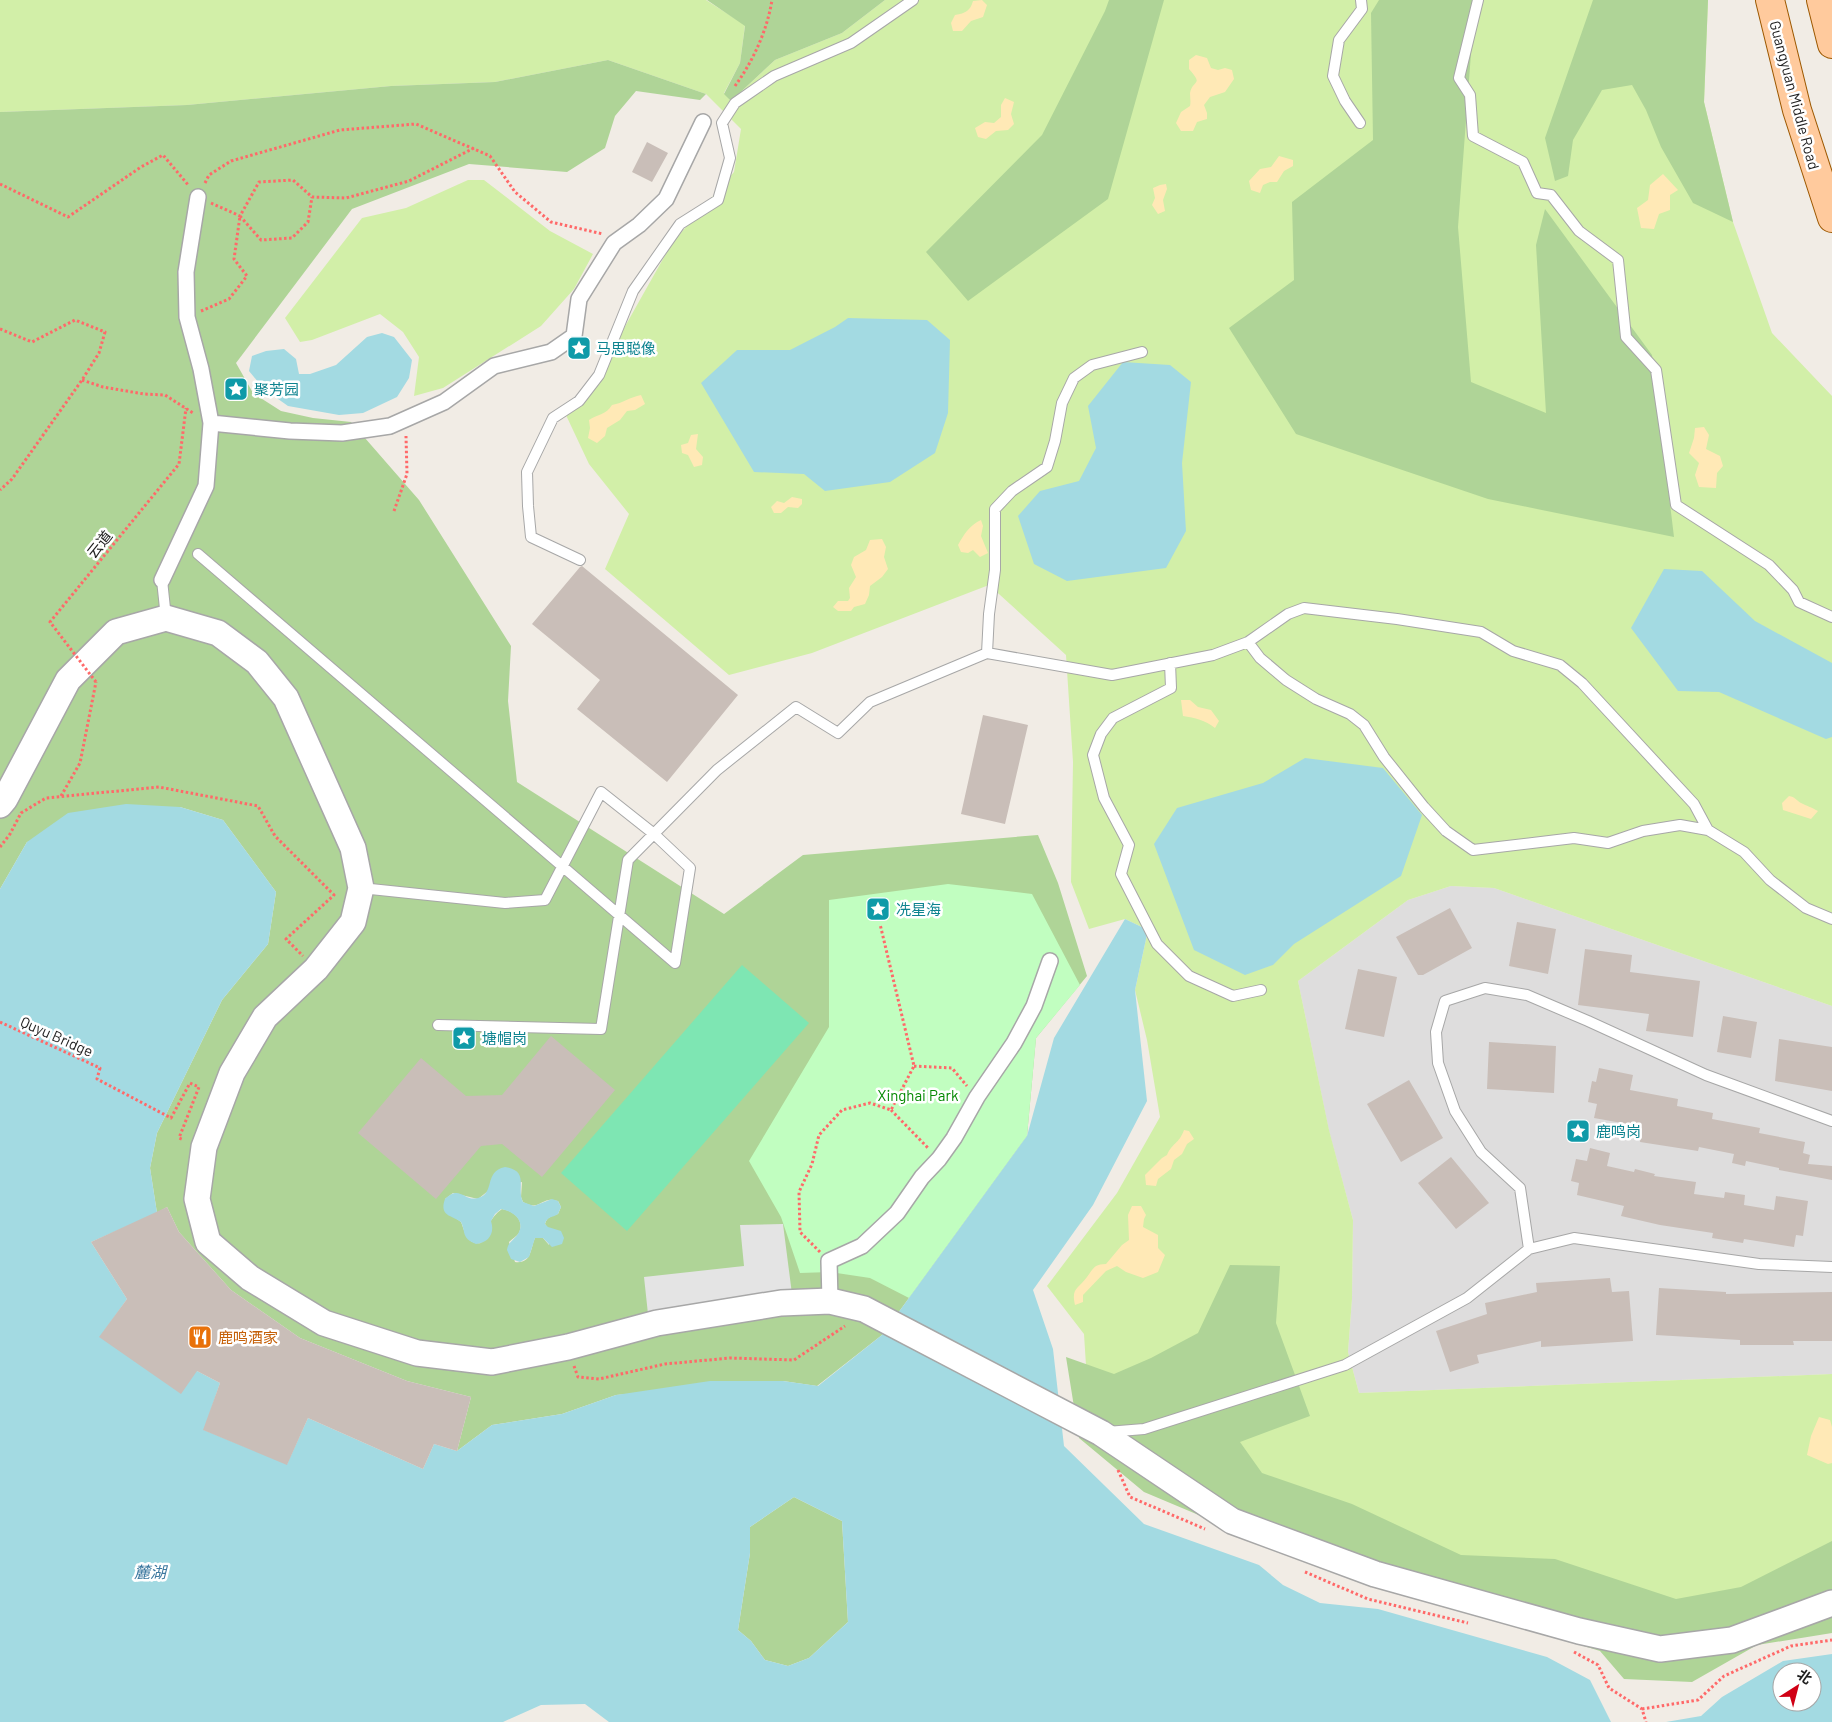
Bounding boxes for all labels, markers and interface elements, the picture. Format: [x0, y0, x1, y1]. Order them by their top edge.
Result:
street label: Guangyuan Middle Road [1766, 19, 1824, 171]
place icon: 马思聪像 [566, 335, 592, 361]
place label: 马思聪像 [596, 339, 656, 357]
place icon: 聚芳园 [223, 376, 249, 402]
place label: 聚芳园 [254, 380, 299, 398]
street label: 云道 [83, 527, 115, 561]
place icon: 冼星海 [865, 896, 891, 922]
place label: 冼星海 [896, 900, 941, 918]
street label: Quyu Bridge [18, 1012, 96, 1060]
place icon: 塘帽岗 [451, 1025, 477, 1051]
place label: 塘帽岗 [482, 1029, 527, 1047]
park label: Xinghai Park [878, 1086, 959, 1104]
place icon: 鹿鸣岗 [1565, 1118, 1591, 1144]
place label: 鹿鸣岗 [1596, 1122, 1641, 1140]
restaurant icon: 鹿鸣酒家 [187, 1324, 213, 1350]
place label: 鹿鸣酒家 [218, 1328, 278, 1346]
water label: 麓湖 [134, 1562, 169, 1581]
north arrow [1772, 1662, 1822, 1712]
text: 北 [1794, 1665, 1816, 1687]

